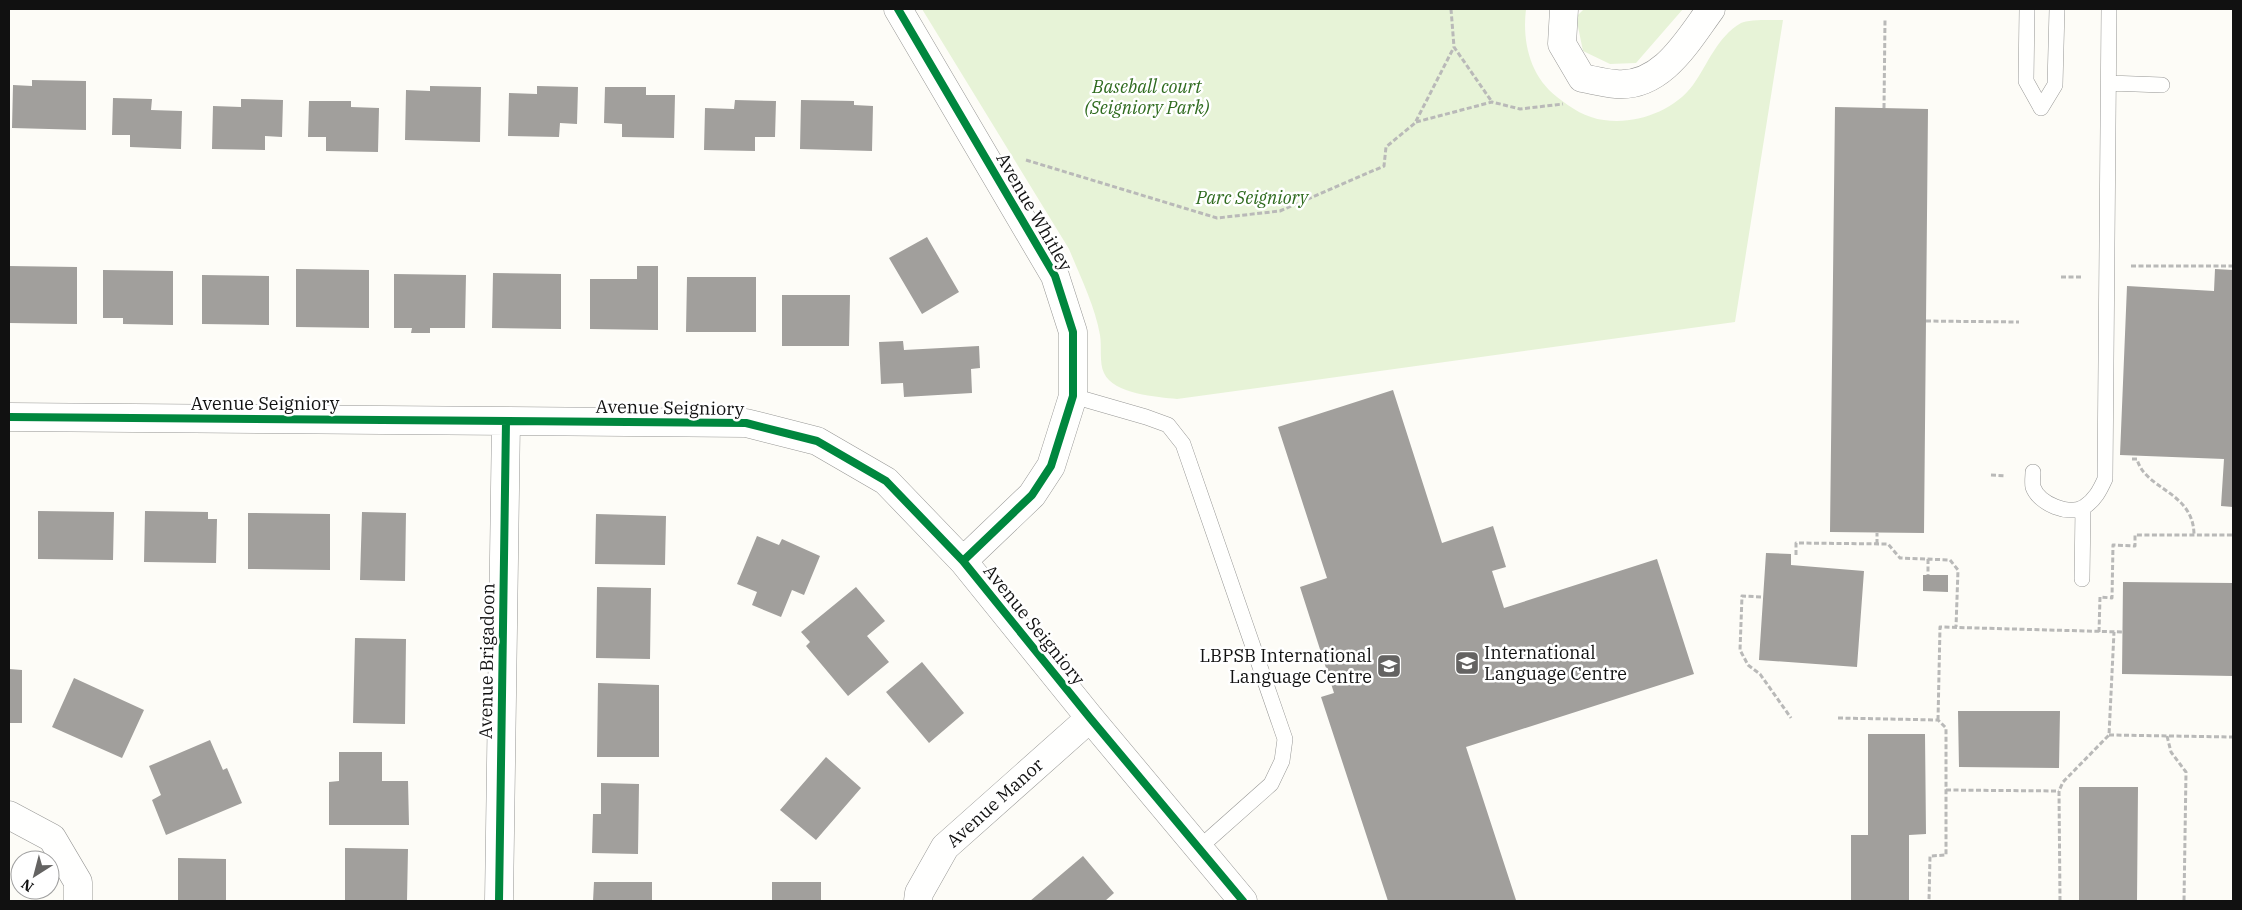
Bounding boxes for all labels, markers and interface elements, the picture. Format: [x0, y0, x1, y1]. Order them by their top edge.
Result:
park label: Baseball court (Seigniory Park) [1085, 75, 1209, 119]
street label: Avenue Whitley [991, 149, 1078, 275]
park label: Parc Seigniory [1195, 186, 1310, 209]
street label: Avenue Seigniory [191, 392, 340, 415]
street label: Avenue Seigniory [596, 395, 745, 420]
street label: Avenue Seigniory [979, 560, 1090, 690]
street label: Avenue Brigadoon [474, 583, 499, 739]
place label: International Language Centre [1484, 641, 1627, 685]
place label: LBPSB International Language Centre [1199, 644, 1372, 688]
school or university icon: International Language Centre [1454, 650, 1480, 676]
school or university icon: LBPSB International Language Centre [1376, 653, 1402, 679]
street label: Avenue Manor [941, 753, 1048, 852]
north arrow [10, 850, 60, 900]
text: N [18, 875, 37, 896]

